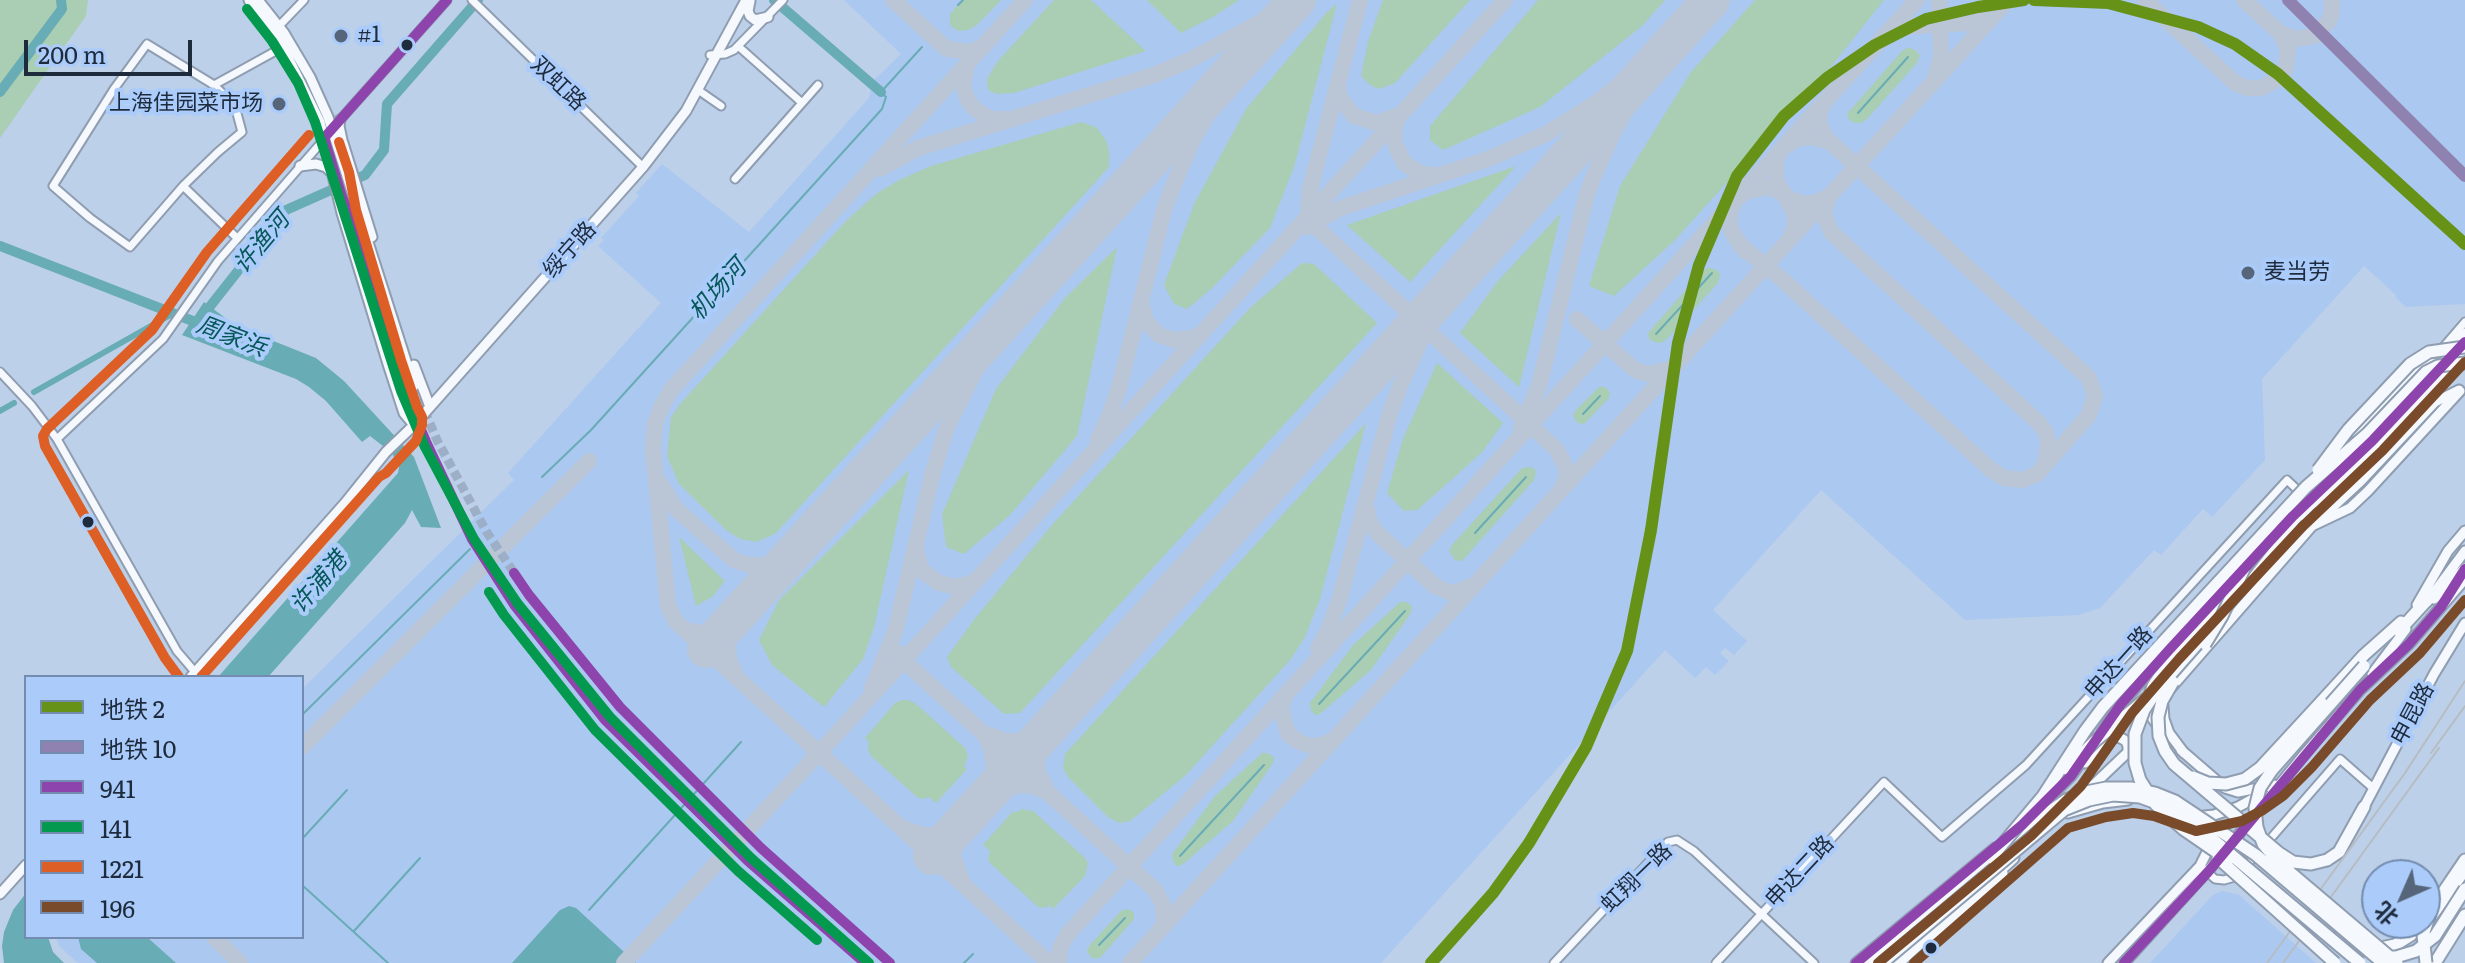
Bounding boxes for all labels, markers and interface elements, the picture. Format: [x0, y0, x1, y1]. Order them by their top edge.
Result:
place label: #1 [357, 23, 381, 49]
scale bar [28, 24, 196, 74]
marker: #1 [332, 27, 350, 45]
text: 200 m [38, 36, 106, 71]
unlabelled marker [399, 37, 415, 53]
street label: 双虹路 [525, 52, 591, 116]
place label: 上海佳园菜市场 [109, 91, 263, 117]
marker: 上海佳园菜市场 [270, 95, 288, 113]
water label: 许渔河 [228, 206, 296, 280]
street label: 绥宁路 [538, 217, 602, 283]
water label: 机场河 [683, 254, 753, 326]
place label: 麦当劳 [2264, 260, 2330, 286]
marker: 麦当劳 [2239, 264, 2257, 282]
water label: 周家浜 [192, 311, 270, 363]
unlabelled marker [80, 514, 96, 530]
water label: 许浦港 [285, 546, 353, 620]
street label: 申达一路 [2080, 621, 2158, 705]
legend [24, 675, 304, 939]
street label: 申昆路 [2386, 679, 2440, 749]
text: 地铁 2 [100, 690, 165, 725]
text: 地铁 10 [100, 730, 176, 765]
text: 941 [100, 770, 136, 805]
text: 141 [100, 810, 132, 845]
street label: 申达二路 [1760, 831, 1840, 913]
street label: 虹翔一路 [1596, 838, 1678, 918]
text: 1221 [100, 850, 144, 885]
north arrow [2361, 859, 2441, 939]
text: 196 [100, 890, 135, 925]
text: 北 [2366, 895, 2405, 934]
unlabelled marker [1923, 940, 1939, 956]

